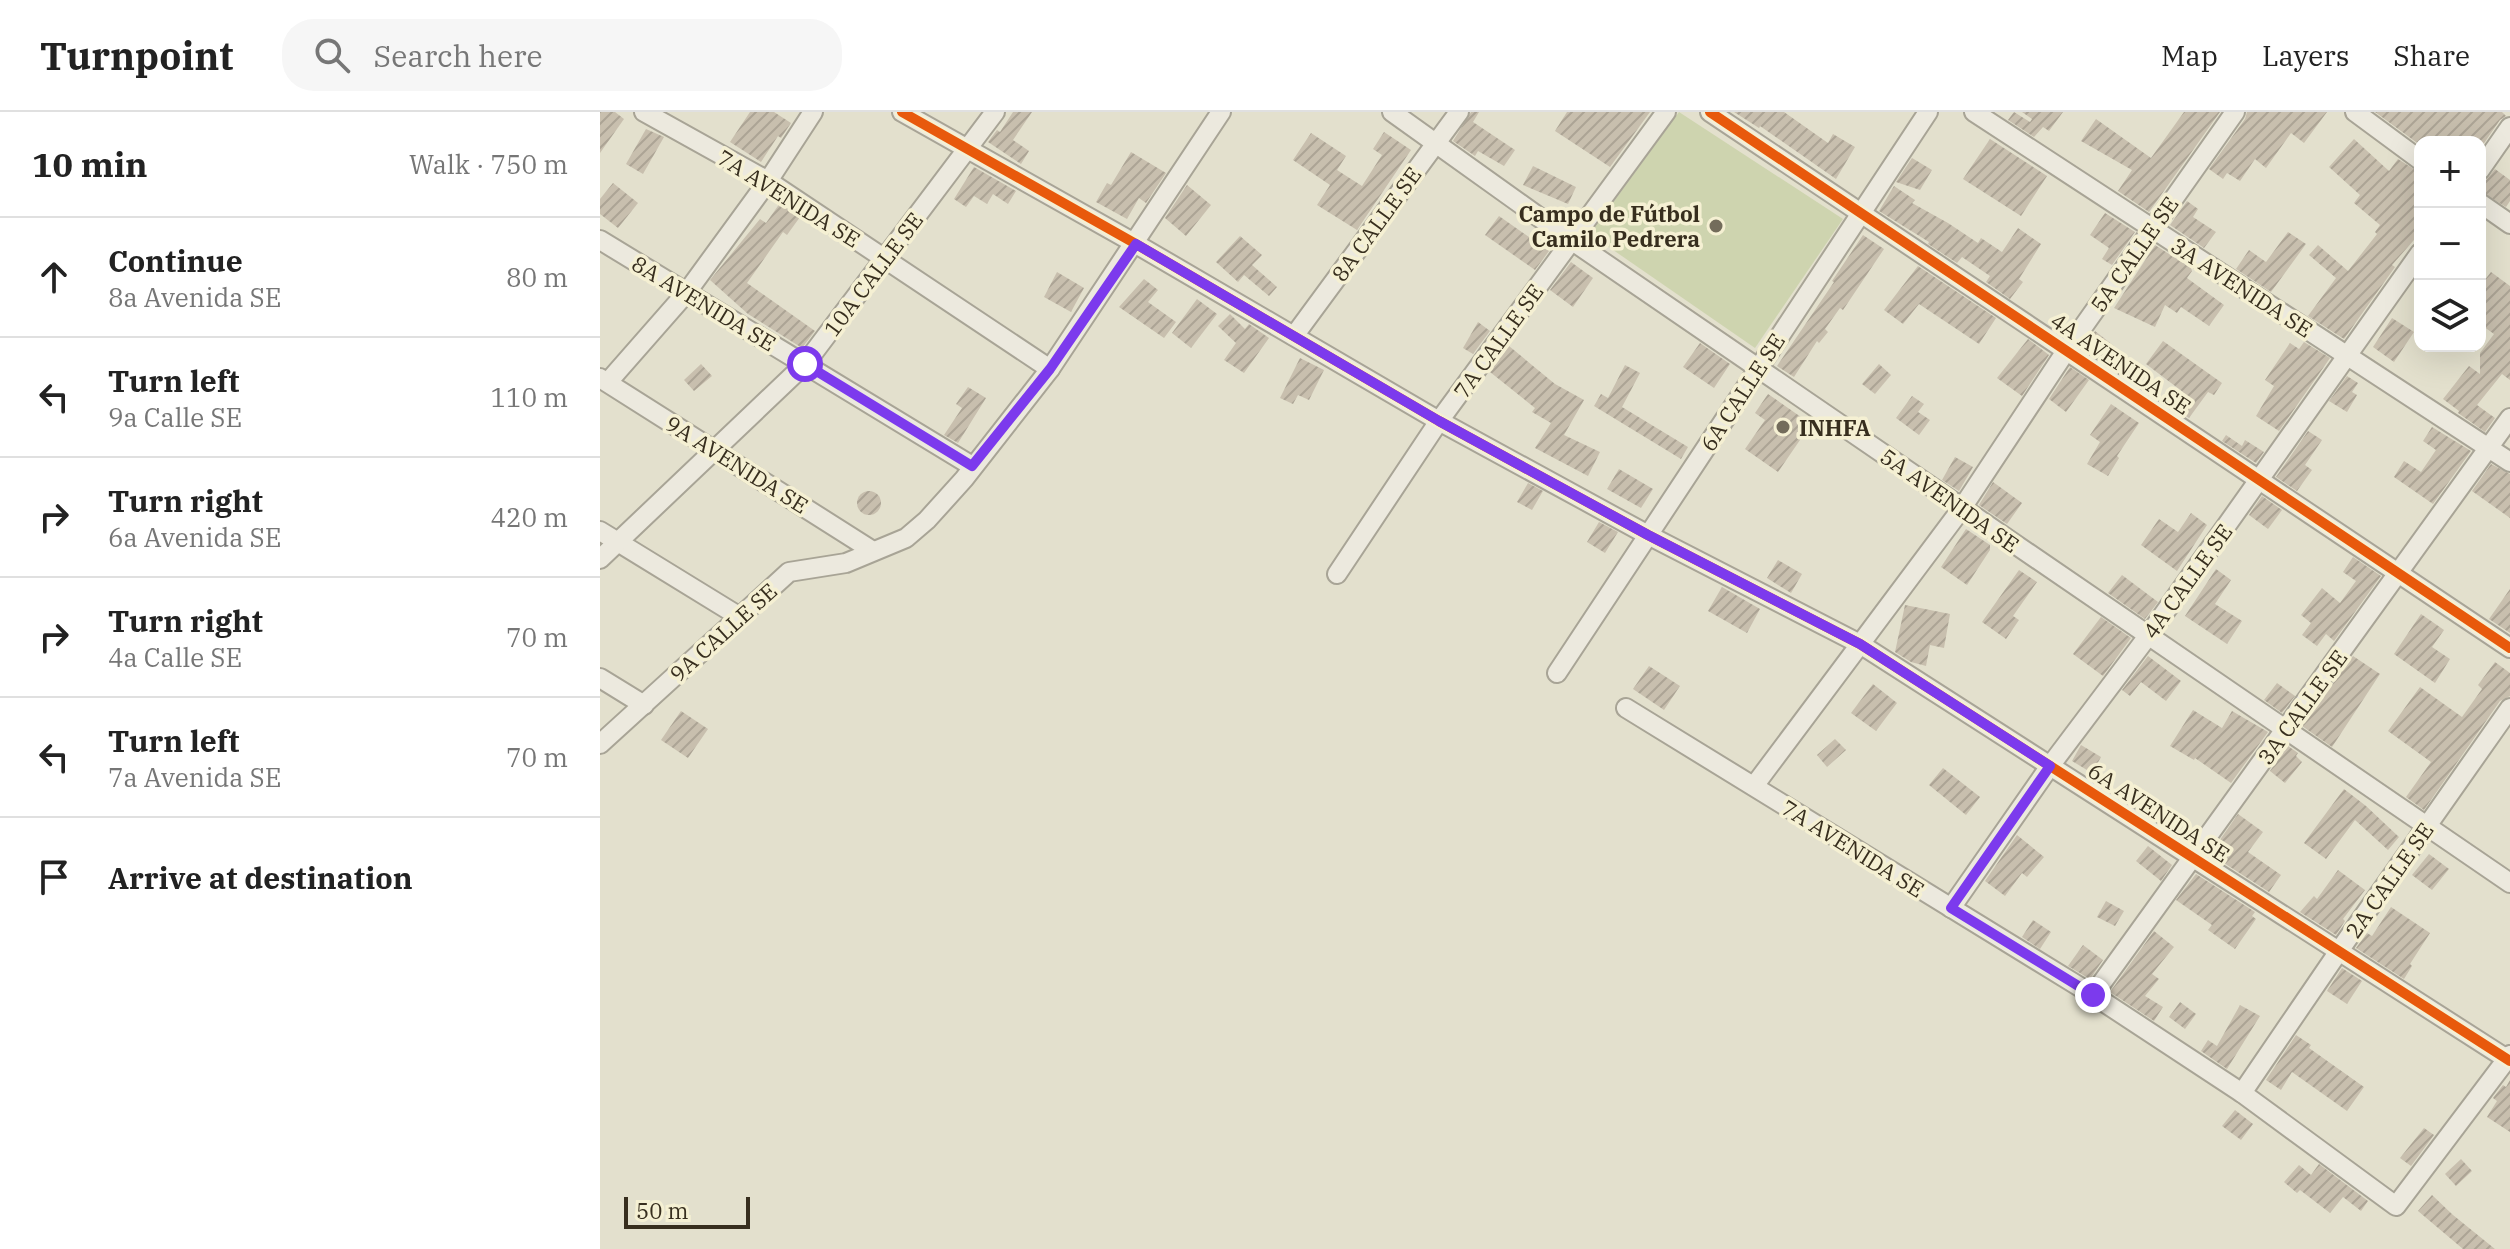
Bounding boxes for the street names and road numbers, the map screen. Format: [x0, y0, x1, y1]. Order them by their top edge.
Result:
street label: 7A AVENIDA SE [712, 143, 866, 253]
street label: 8A CALLE SE [1325, 161, 1427, 287]
street label: 5A CALLE SE [2083, 190, 2185, 318]
street label: 10A CALLE SE [817, 206, 929, 342]
street label: 3A AVENIDA SE [2166, 230, 2318, 344]
street label: 8A AVENIDA SE [627, 249, 781, 357]
street label: 7A CALLE SE [1447, 278, 1549, 404]
street label: 4A AVENIDA SE [2045, 305, 2197, 421]
street label: 6A CALLE SE [1693, 328, 1791, 456]
street label: 9A AVENIDA SE [660, 409, 814, 519]
street label: 5A AVENIDA SE [1875, 441, 2025, 559]
street label: 4A CALLE SE [2136, 518, 2238, 644]
street label: 9A CALLE SE [663, 576, 783, 688]
street label: 3A CALLE SE [2251, 644, 2353, 770]
street label: 6A AVENIDA SE [2083, 755, 2235, 869]
street label: 7A AVENIDA SE [1776, 793, 1930, 903]
street label: 2A CALLE SE [2338, 816, 2440, 944]

